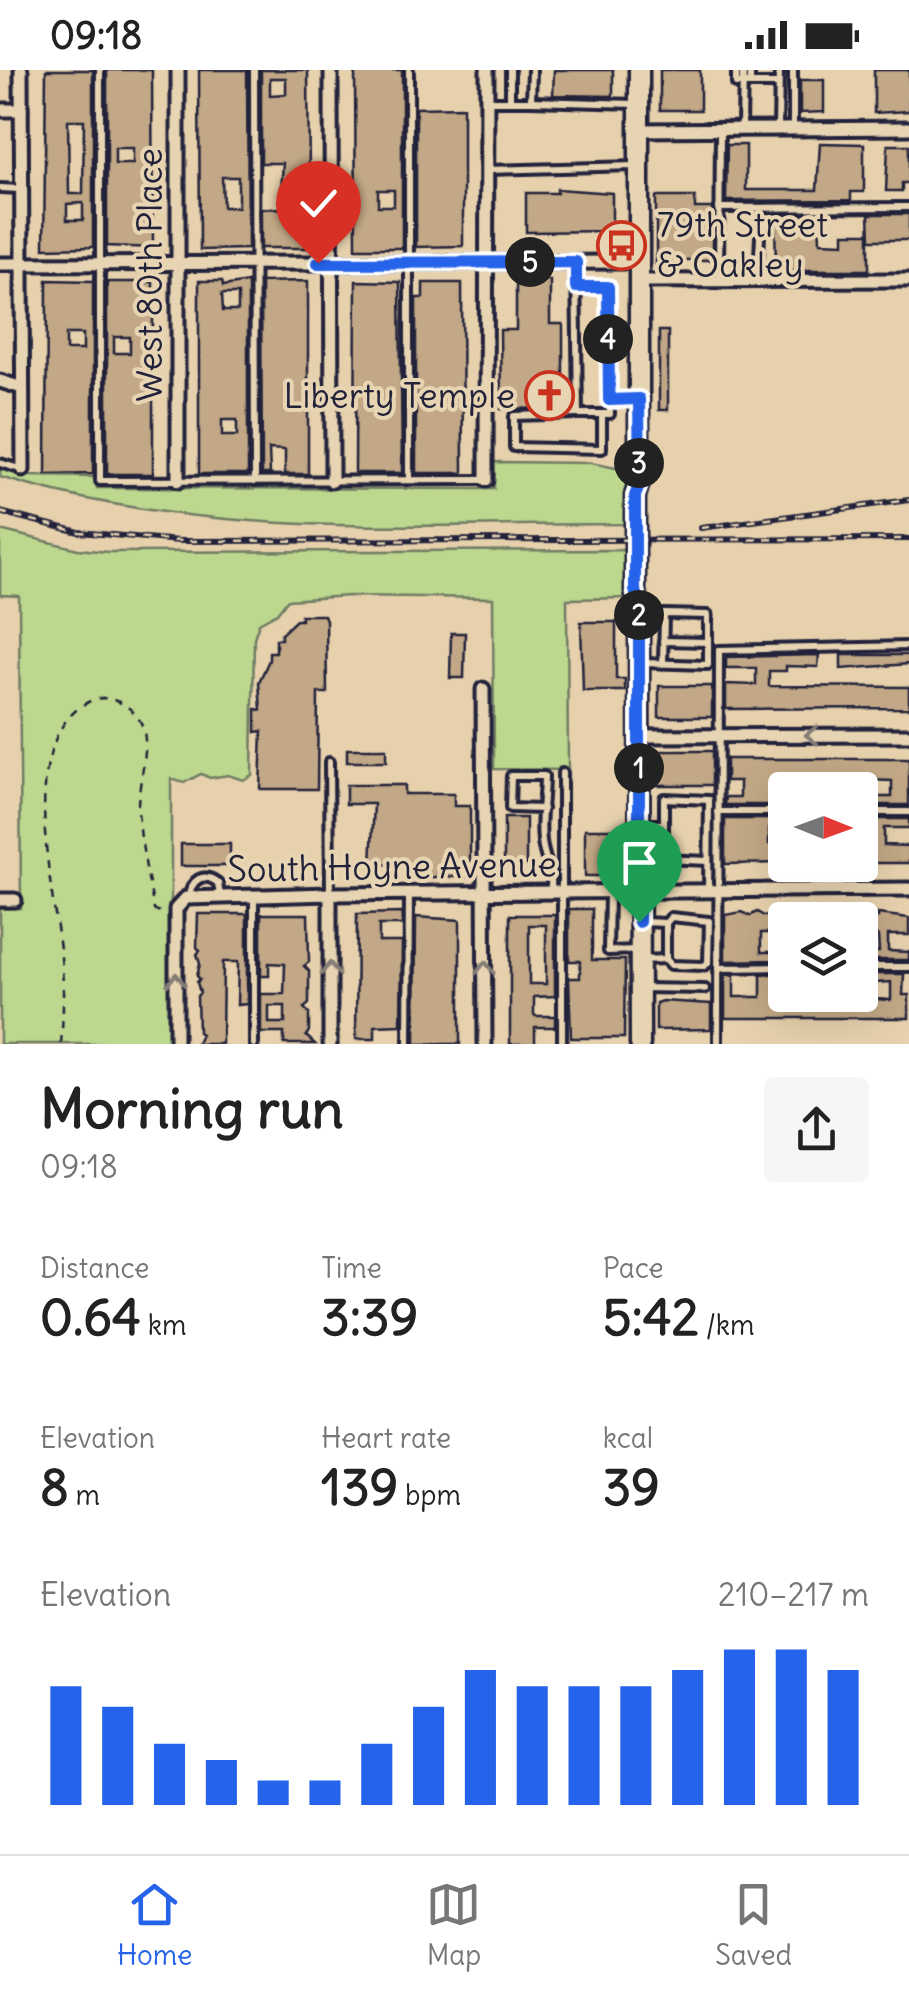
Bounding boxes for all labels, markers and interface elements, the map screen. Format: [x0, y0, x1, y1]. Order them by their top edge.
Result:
text: 09:18 [50, 12, 142, 59]
street label: West 80th Place [127, 148, 171, 402]
pin [276, 161, 361, 264]
icon: check [291, 176, 346, 231]
place label: 79th Street & Oakley [657, 202, 828, 286]
bus stop icon: 79th Street & Oakley [596, 219, 648, 271]
pin: 5 [505, 237, 555, 287]
text: 5 [522, 244, 538, 280]
pin: 4 [583, 314, 633, 364]
text: 4 [600, 321, 616, 357]
church icon: Liberty Temple [524, 370, 576, 422]
place label: Liberty Temple [284, 373, 515, 417]
pin: 3 [614, 438, 664, 488]
text: 3 [631, 445, 647, 481]
pin: 2 [614, 590, 664, 640]
text: 2 [631, 597, 647, 633]
one-way arrow [803, 724, 818, 746]
pin: 1 [614, 743, 664, 793]
text: 1 [633, 750, 645, 786]
north arrow [768, 772, 878, 882]
map controls [768, 772, 878, 1012]
pin [597, 820, 682, 923]
icon: arrive [612, 835, 667, 890]
street label: South Hoyne Avenue [227, 841, 557, 891]
button: layers [768, 902, 878, 1012]
one-way arrow [319, 960, 341, 976]
one-way arrow [474, 960, 495, 976]
one-way arrow [165, 971, 187, 986]
text: Morning run [40, 1074, 344, 1143]
button: share [764, 1077, 869, 1182]
text: 09:18 [40, 1146, 118, 1187]
text: Distance [40, 1250, 149, 1286]
text: Time [321, 1250, 382, 1286]
text: Pace [603, 1250, 664, 1286]
text: 0.64 [40, 1286, 141, 1349]
text: 3:39 [321, 1286, 418, 1349]
text: 5:42 [603, 1286, 699, 1349]
text: km [141, 1307, 187, 1343]
text: /km [699, 1307, 755, 1343]
text: Elevation [40, 1420, 155, 1456]
text: Heart rate [321, 1420, 451, 1456]
text: kcal [603, 1420, 653, 1456]
text: 8 [40, 1456, 69, 1519]
text: 139 [321, 1456, 398, 1519]
text: 39 [603, 1456, 660, 1519]
text: m [69, 1477, 100, 1513]
text: bpm [398, 1477, 461, 1513]
text: Elevation [40, 1574, 171, 1615]
text: 210–217 m [718, 1574, 869, 1615]
tab: Home [117, 1877, 192, 1973]
tab: Map [426, 1877, 481, 1973]
tab: Saved [715, 1877, 792, 1973]

